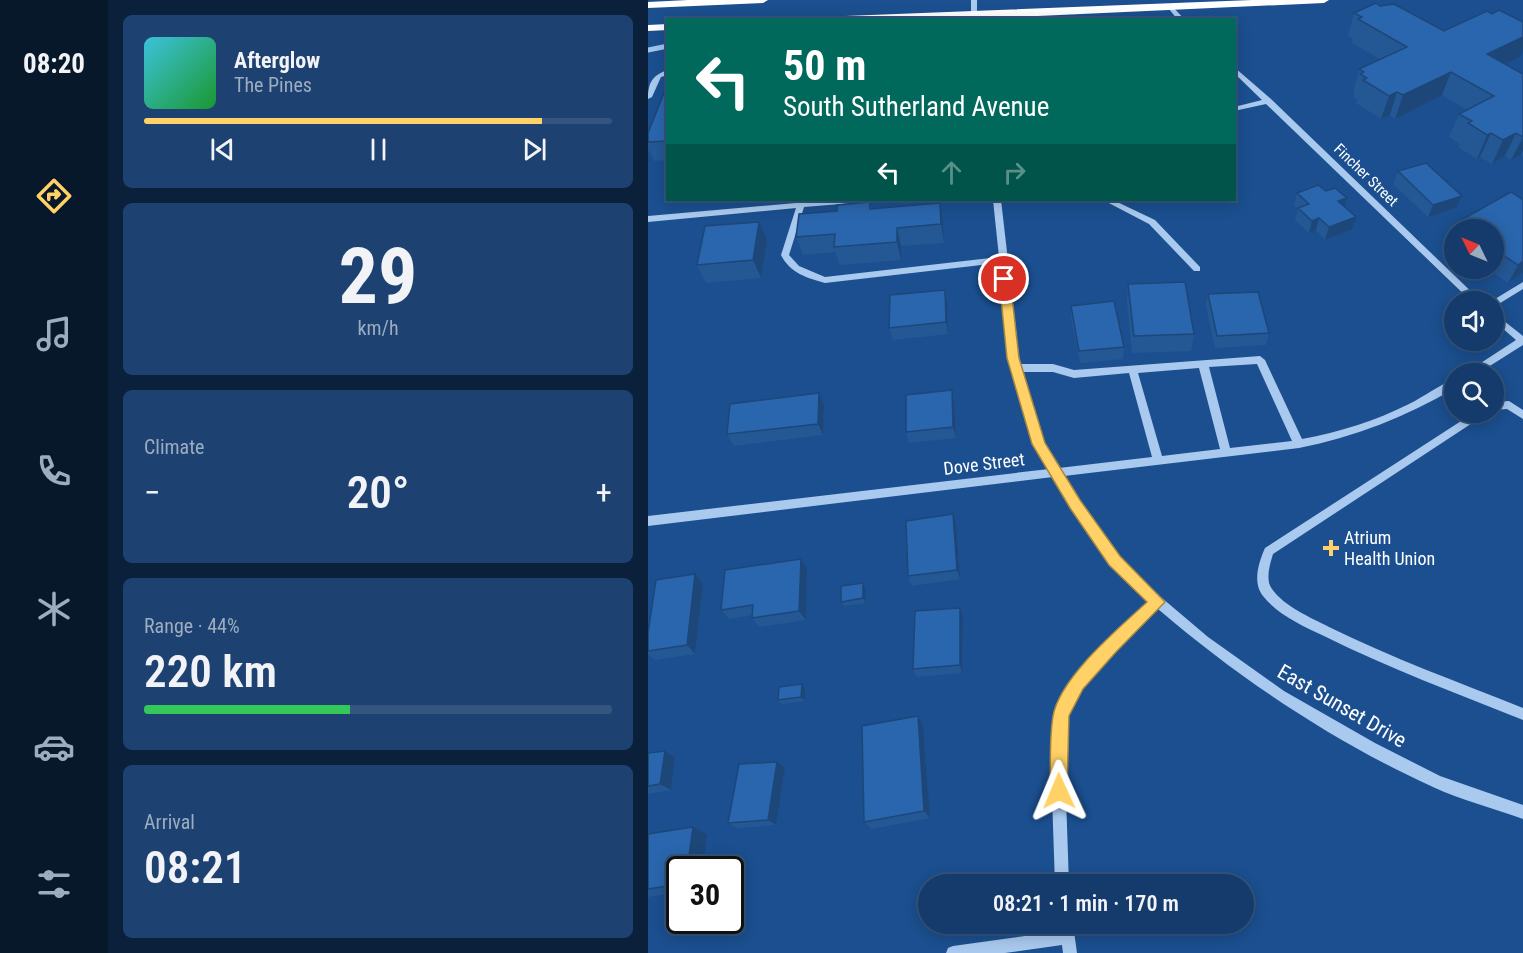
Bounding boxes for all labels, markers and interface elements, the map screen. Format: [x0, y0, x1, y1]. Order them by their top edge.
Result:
text: 50 m [783, 41, 866, 90]
icon: left [684, 42, 762, 120]
text: 08:20 [23, 48, 85, 80]
text: Afterglow [234, 48, 320, 73]
text: The Pines [234, 73, 312, 97]
text: South Sutherland Avenue [783, 91, 1049, 123]
icon: previous [206, 133, 239, 166]
icon: pause [362, 133, 395, 166]
icon: next [518, 133, 551, 166]
street label: Fincher Street [1330, 140, 1402, 210]
icon: left [872, 156, 905, 189]
icon: ahead [935, 156, 968, 189]
icon: right [998, 156, 1031, 189]
icon: directions [33, 175, 75, 217]
north arrow [1444, 219, 1504, 279]
map controls [1444, 219, 1504, 423]
text: 29 [339, 231, 417, 322]
pin [978, 253, 1029, 304]
icon: arrive [987, 262, 1020, 295]
button: sound [1444, 291, 1504, 351]
icon: music [33, 313, 75, 355]
text: km/h [357, 316, 399, 340]
button: search [1444, 363, 1504, 423]
text: Climate [144, 435, 204, 459]
street label: Dove Street [942, 448, 1026, 479]
icon: phone [33, 450, 75, 492]
text: 20° [347, 466, 409, 519]
text: − [144, 473, 161, 512]
text: + [596, 473, 612, 512]
place label: Atrium Health Union [1344, 527, 1435, 569]
marker: Atrium Health Union [1322, 539, 1340, 557]
icon: climate [33, 588, 75, 630]
text: Range · 44% [144, 614, 240, 638]
text: 220 km [144, 645, 277, 698]
street label: East Sunset Drive [1273, 659, 1411, 753]
icon: car [33, 726, 75, 768]
position arrow [1027, 759, 1091, 823]
text: Arrival [144, 810, 195, 834]
text: 08:21 [144, 841, 246, 894]
speed limit sign: 30 [666, 856, 744, 934]
icon: filters [33, 863, 75, 905]
text: 08:21 · 1 min · 170 m [993, 891, 1179, 916]

